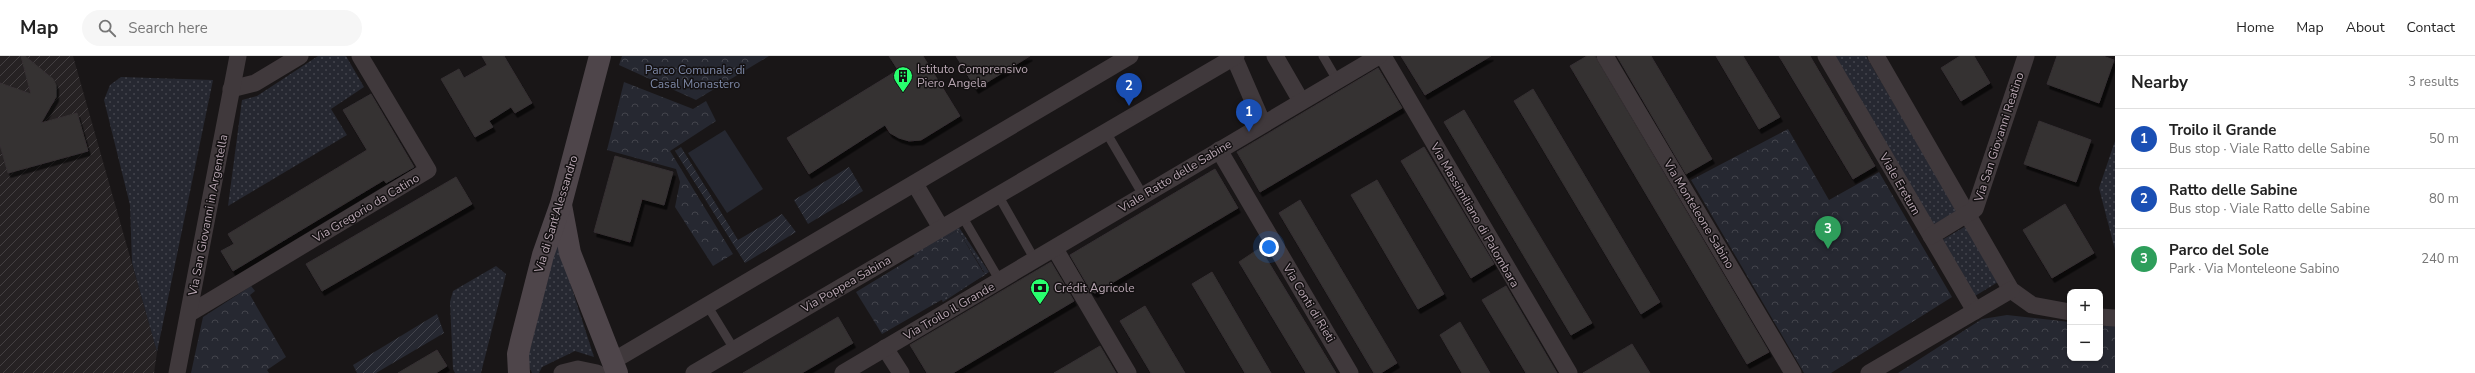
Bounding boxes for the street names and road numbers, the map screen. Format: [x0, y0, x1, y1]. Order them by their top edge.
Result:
street label: Via San Giovanni Reatino [1970, 70, 2028, 205]
street label: Via San Giovanni in Argentella [184, 133, 232, 298]
street label: Viale Ratto delle Sabine [1115, 136, 1235, 217]
street label: Via Massimiliano di Palombara [1426, 139, 1523, 290]
street label: Viale Eretum [1875, 149, 1924, 218]
street label: Via di Sant'Alessandro [530, 153, 582, 276]
street label: Via Monteleone Sabino [1660, 156, 1738, 272]
street label: Via Gregorio da Catino [309, 170, 422, 247]
street label: Via Poppea Sabina [797, 252, 894, 317]
street label: Via Conti di Rieti [1279, 260, 1339, 345]
street label: Via Troilo il Grande [900, 278, 997, 344]

